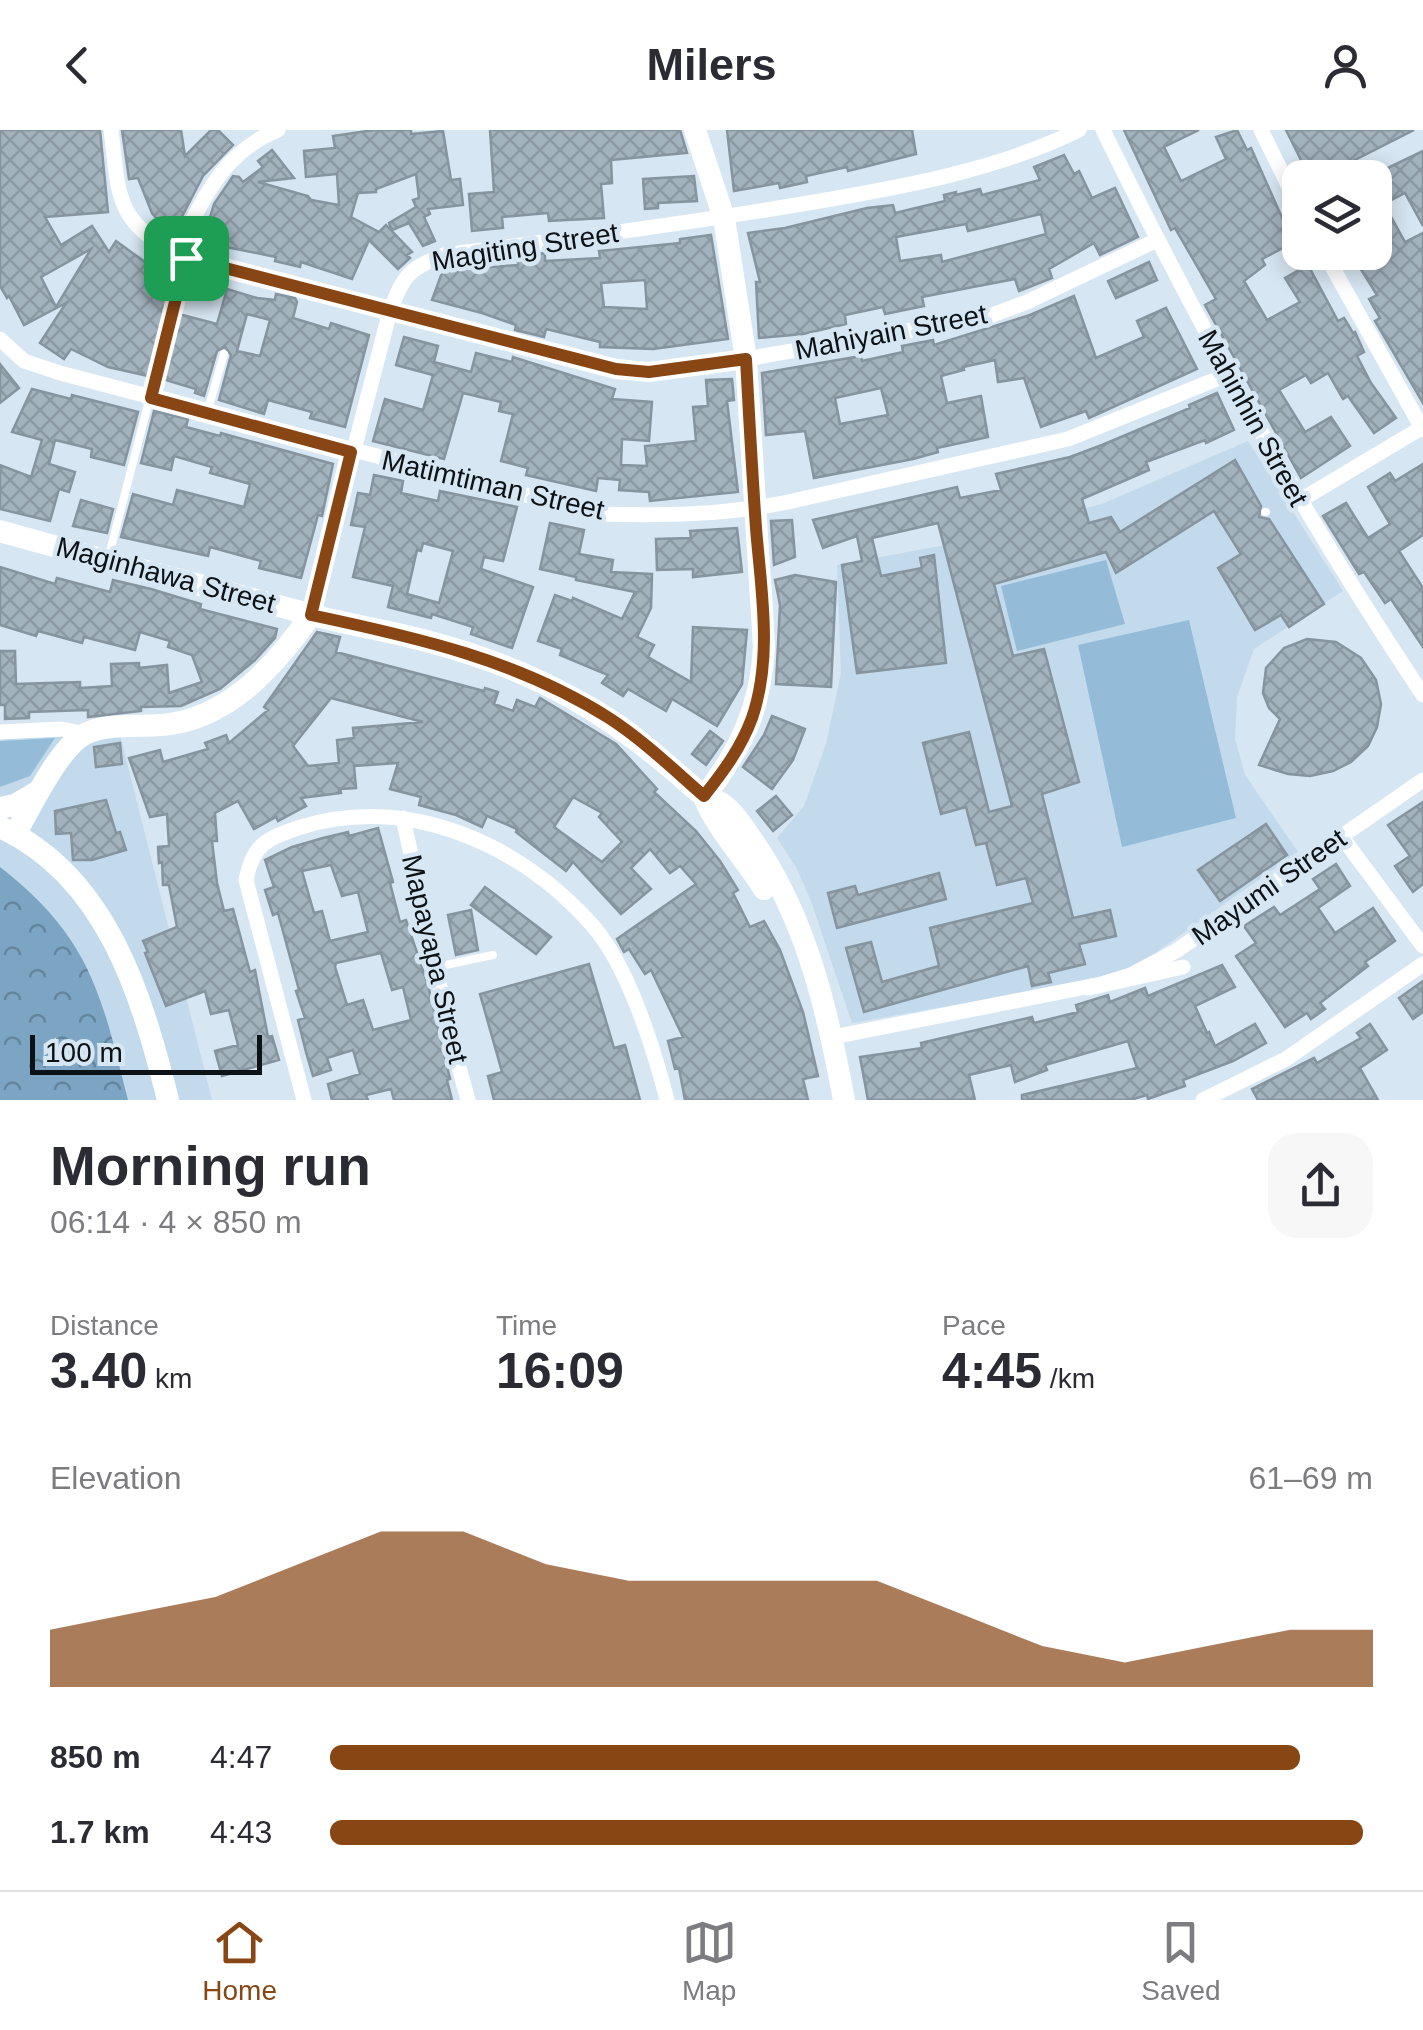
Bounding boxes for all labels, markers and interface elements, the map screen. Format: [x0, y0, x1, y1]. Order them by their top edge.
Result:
icon: back [50, 38, 105, 93]
icon: person [1318, 38, 1373, 93]
text: Milers [646, 39, 777, 90]
map controls [1282, 160, 1392, 270]
button: layers [1282, 160, 1392, 270]
pin [144, 216, 229, 301]
street label: Magiting Street [430, 217, 621, 277]
icon: arrive [159, 231, 214, 286]
street label: Mahiyain Street [793, 298, 990, 366]
street label: Mahinhin Street [1192, 325, 1314, 511]
street label: Matimtiman Street [379, 444, 607, 526]
street label: Maginhawa Street [53, 531, 279, 619]
street label: Mayumi Street [1186, 822, 1352, 951]
street label: Mapayapa Street [396, 852, 474, 1067]
scale bar [30, 1030, 262, 1074]
text: 100 m [45, 1037, 123, 1068]
button: share [1268, 1133, 1373, 1238]
text: Morning run [50, 1135, 371, 1197]
text: 06:14 · 4 × 850 m [50, 1204, 302, 1240]
text: Distance [50, 1310, 159, 1341]
text: Time [496, 1310, 557, 1341]
text: Pace [942, 1310, 1006, 1341]
text: 3.40 [50, 1343, 147, 1399]
text: 16:09 [496, 1343, 624, 1399]
text: 4:45 [942, 1343, 1042, 1399]
text: km [147, 1363, 192, 1394]
text: /km [1042, 1363, 1095, 1394]
text: Elevation [50, 1460, 182, 1496]
text: 61–69 m [1248, 1460, 1373, 1496]
text: 850 m [50, 1739, 141, 1775]
text: 4:47 [210, 1739, 272, 1775]
text: 1.7 km [50, 1814, 150, 1850]
text: 4:43 [210, 1814, 272, 1850]
tab: Home [202, 1915, 277, 2007]
tab: Map [682, 1915, 737, 2007]
tab: Saved [1141, 1915, 1221, 2007]

